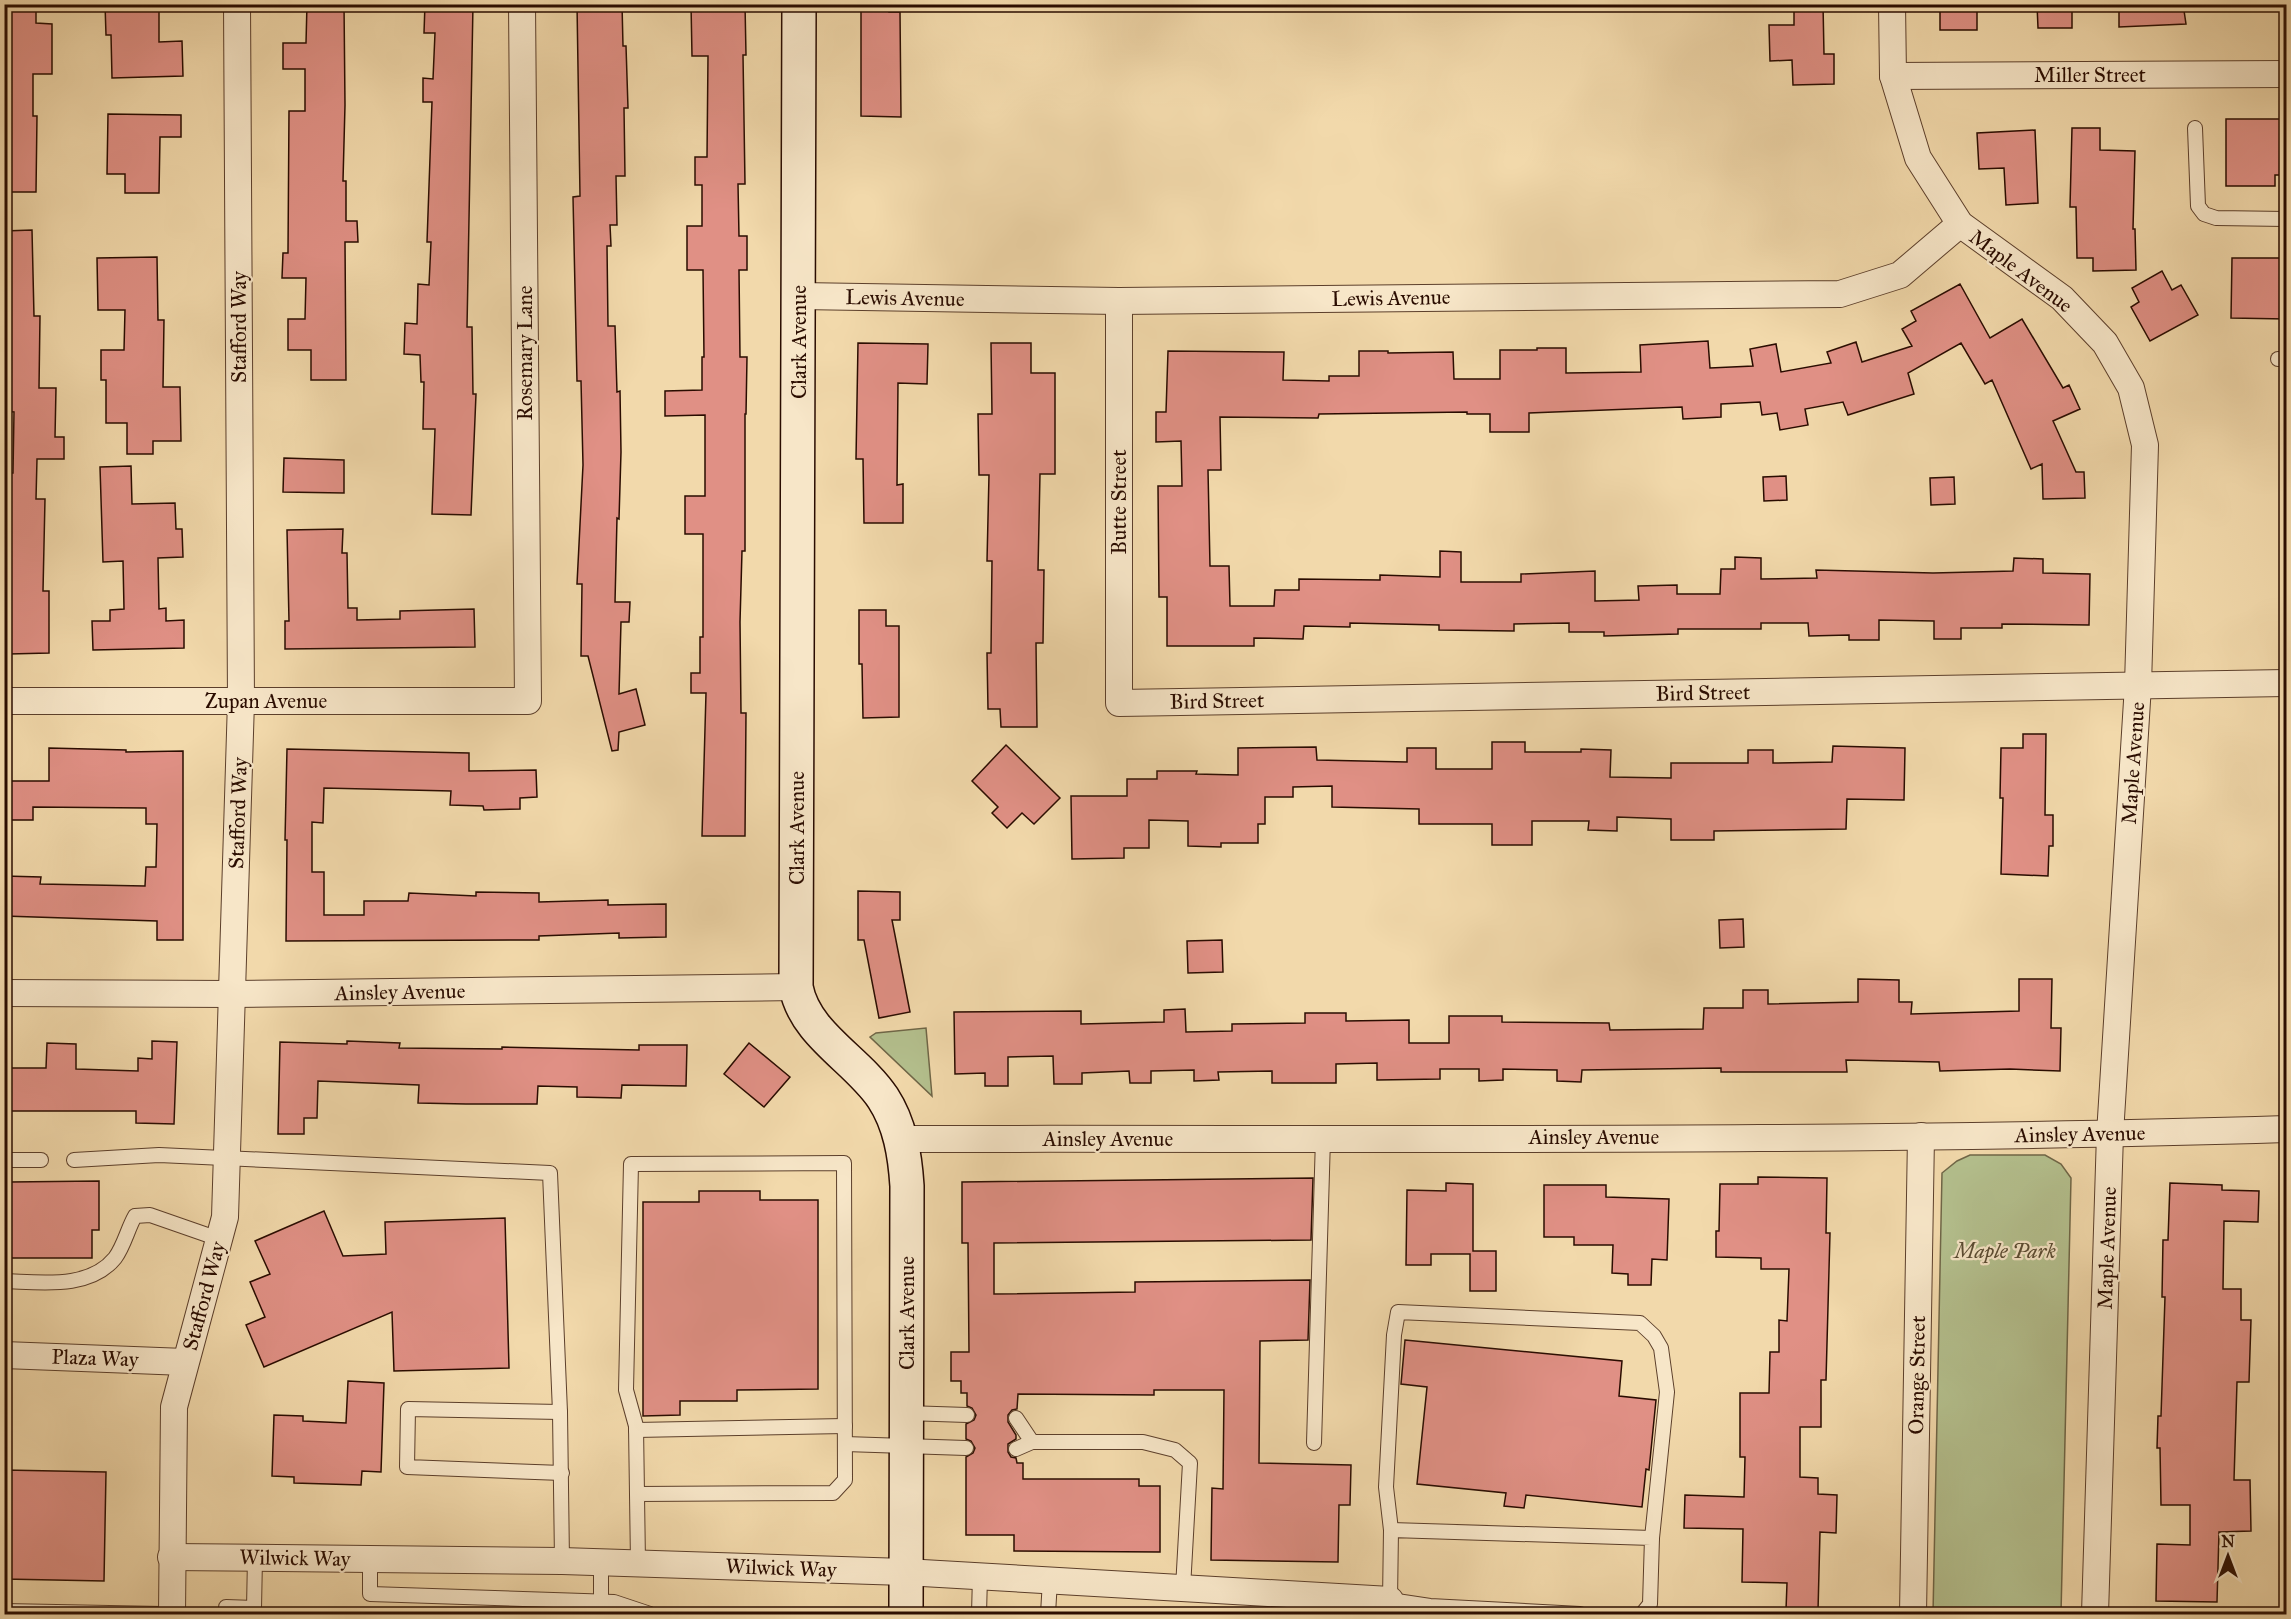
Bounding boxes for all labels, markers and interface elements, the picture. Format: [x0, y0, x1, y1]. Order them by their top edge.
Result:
street label: Miller Street [2034, 62, 2147, 88]
street label: Maple Avenue [1964, 224, 2078, 318]
street label: Stafford Way [226, 270, 252, 383]
street label: Lewis Avenue [845, 284, 965, 312]
street label: Lewis Avenue [1331, 284, 1451, 312]
street label: Rosemary Lane [512, 285, 538, 421]
street label: Clark Avenue [786, 285, 812, 399]
street label: Butte Street [1106, 449, 1132, 555]
street label: Bird Street [1655, 679, 1751, 707]
street label: Bird Street [1169, 687, 1265, 715]
street label: Zupan Avenue [205, 688, 328, 714]
street label: Maple Avenue [2116, 701, 2150, 825]
street label: Stafford Way [223, 756, 253, 869]
street label: Clark Avenue [784, 771, 810, 885]
street label: Ainsley Avenue [333, 978, 466, 1006]
street label: Ainsley Avenue [2013, 1120, 2146, 1148]
street label: Ainsley Avenue [1528, 1124, 1660, 1150]
street label: Ainsley Avenue [1042, 1126, 1174, 1152]
street label: Maple Avenue [2092, 1186, 2122, 1310]
street label: Stafford Way [177, 1238, 231, 1353]
park label: Maple Park [1952, 1238, 2056, 1264]
street label: Clark Avenue [894, 1256, 920, 1370]
street label: Orange Street [1903, 1315, 1931, 1435]
street label: Plaza Way [51, 1343, 140, 1373]
north arrow [2198, 1526, 2258, 1586]
text: N [2221, 1532, 2235, 1551]
street label: Wilwick Way [239, 1544, 352, 1572]
street label: Wilwick Way [725, 1553, 838, 1583]

